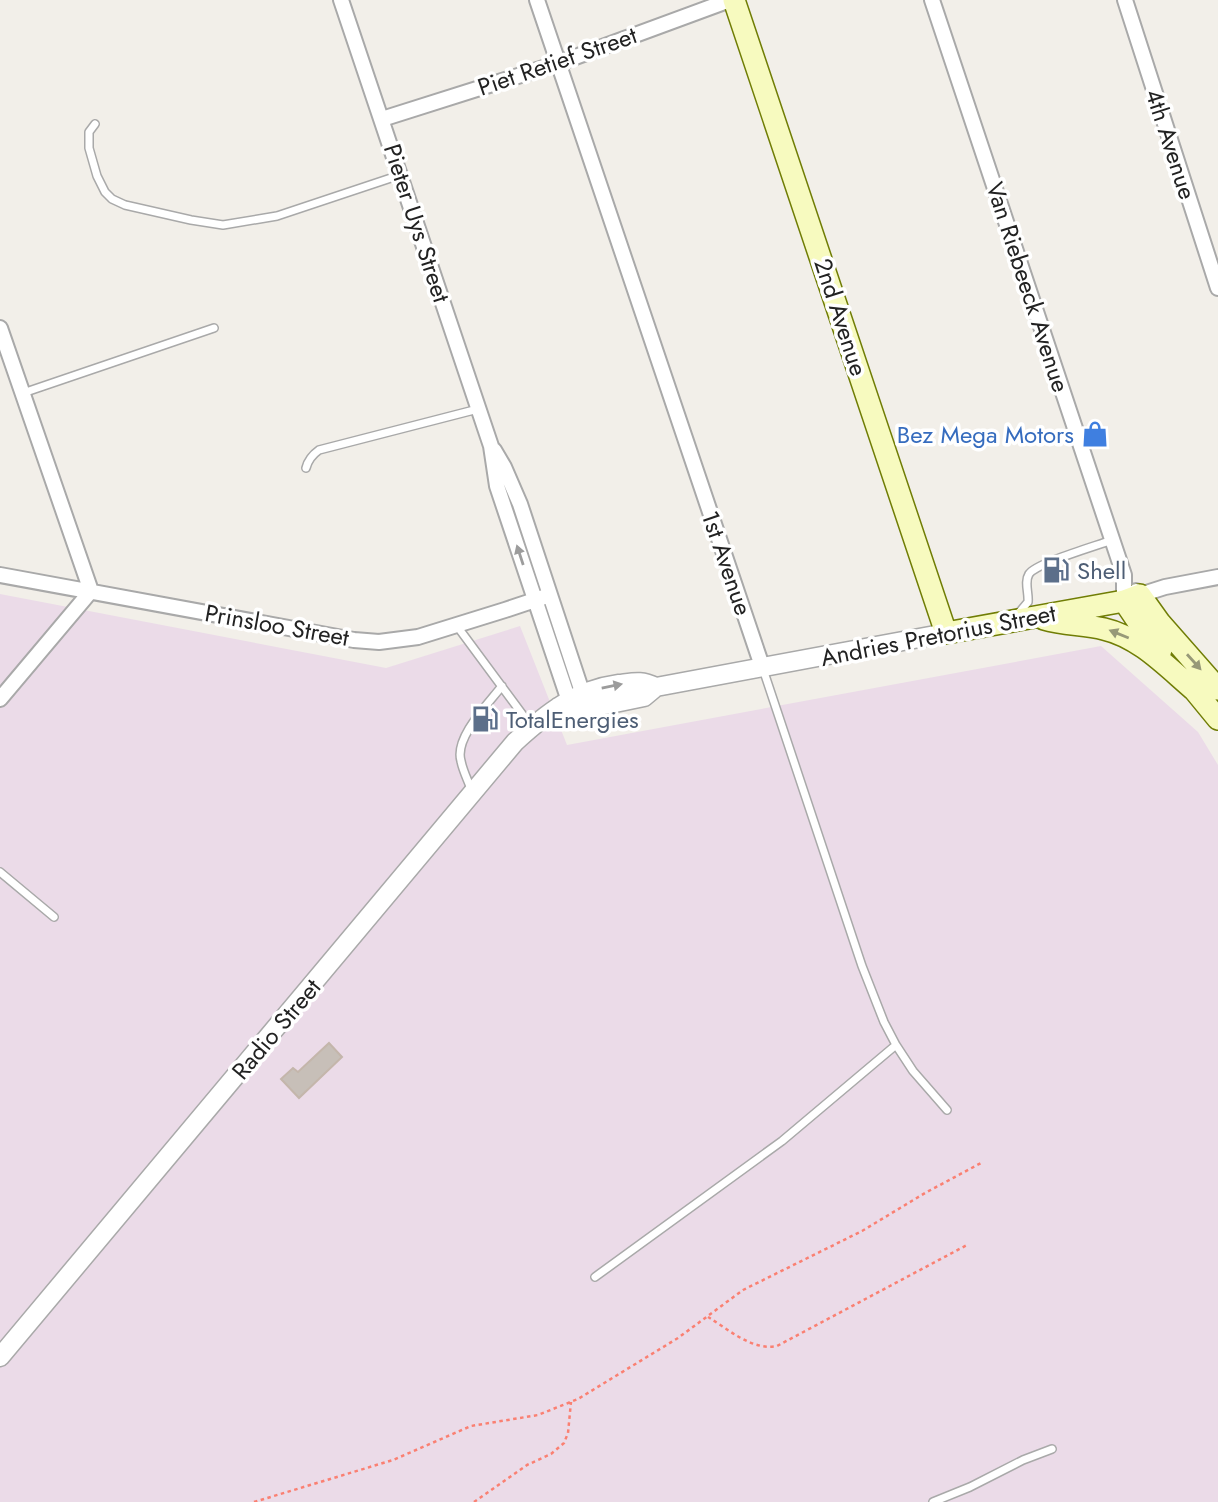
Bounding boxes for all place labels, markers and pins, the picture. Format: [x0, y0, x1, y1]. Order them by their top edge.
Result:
place label: Bez Mega Motors [897, 417, 1074, 452]
shop icon: Bez Mega Motors [1080, 419, 1110, 449]
place label: Shell [1077, 553, 1126, 588]
fuel station icon: Shell [1041, 555, 1071, 585]
place label: TotalEnergies [506, 702, 639, 737]
fuel station icon: TotalEnergies [470, 704, 500, 734]

